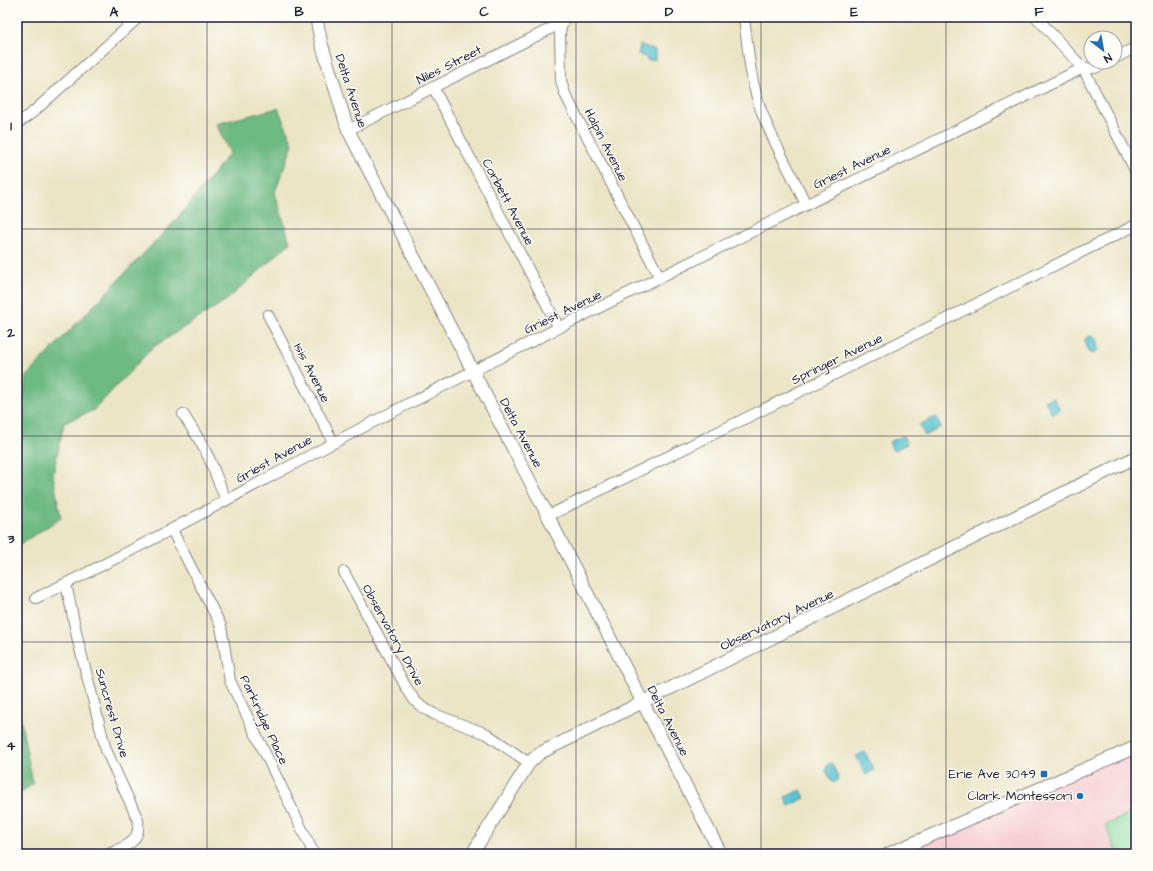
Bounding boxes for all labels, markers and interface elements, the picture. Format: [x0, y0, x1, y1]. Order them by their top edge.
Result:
text: A [110, 3, 119, 21]
text: B [294, 3, 304, 21]
text: C [479, 3, 489, 21]
text: D [665, 3, 674, 21]
text: E [850, 3, 858, 21]
text: F [1034, 3, 1044, 21]
north arrow [1083, 30, 1123, 70]
street label: Niles Street [413, 41, 485, 89]
text: N [1101, 50, 1115, 66]
street label: Delta Avenue [331, 52, 371, 130]
street label: Halpin Avenue [580, 105, 632, 185]
text: 1 [10, 117, 12, 135]
street label: Griest Avenue [810, 140, 894, 194]
street label: Corbett Avenue [478, 155, 538, 249]
street label: Griest Avenue [521, 285, 605, 339]
text: 2 [6, 324, 15, 342]
street label: Springer Avenue [788, 329, 886, 390]
street label: Isis Avenue [289, 340, 335, 406]
street label: Delta Avenue [495, 395, 547, 471]
street label: Griest Avenue [233, 431, 315, 487]
text: 3 [7, 530, 15, 548]
street label: Observatory Drive [357, 581, 428, 689]
street label: Observatory Avenue [717, 585, 837, 656]
street label: Suncrest Drive [91, 666, 133, 760]
street label: Parkridge Place [234, 672, 293, 768]
street label: Delta Avenue [643, 683, 693, 759]
text: 4 [7, 737, 16, 755]
place label: Erie Ave 3049 [949, 765, 1036, 783]
marker: Erie Ave 3049 [1039, 769, 1049, 779]
place label: Clark Montessori [967, 787, 1072, 805]
marker: Clark Montessori [1075, 791, 1085, 801]

